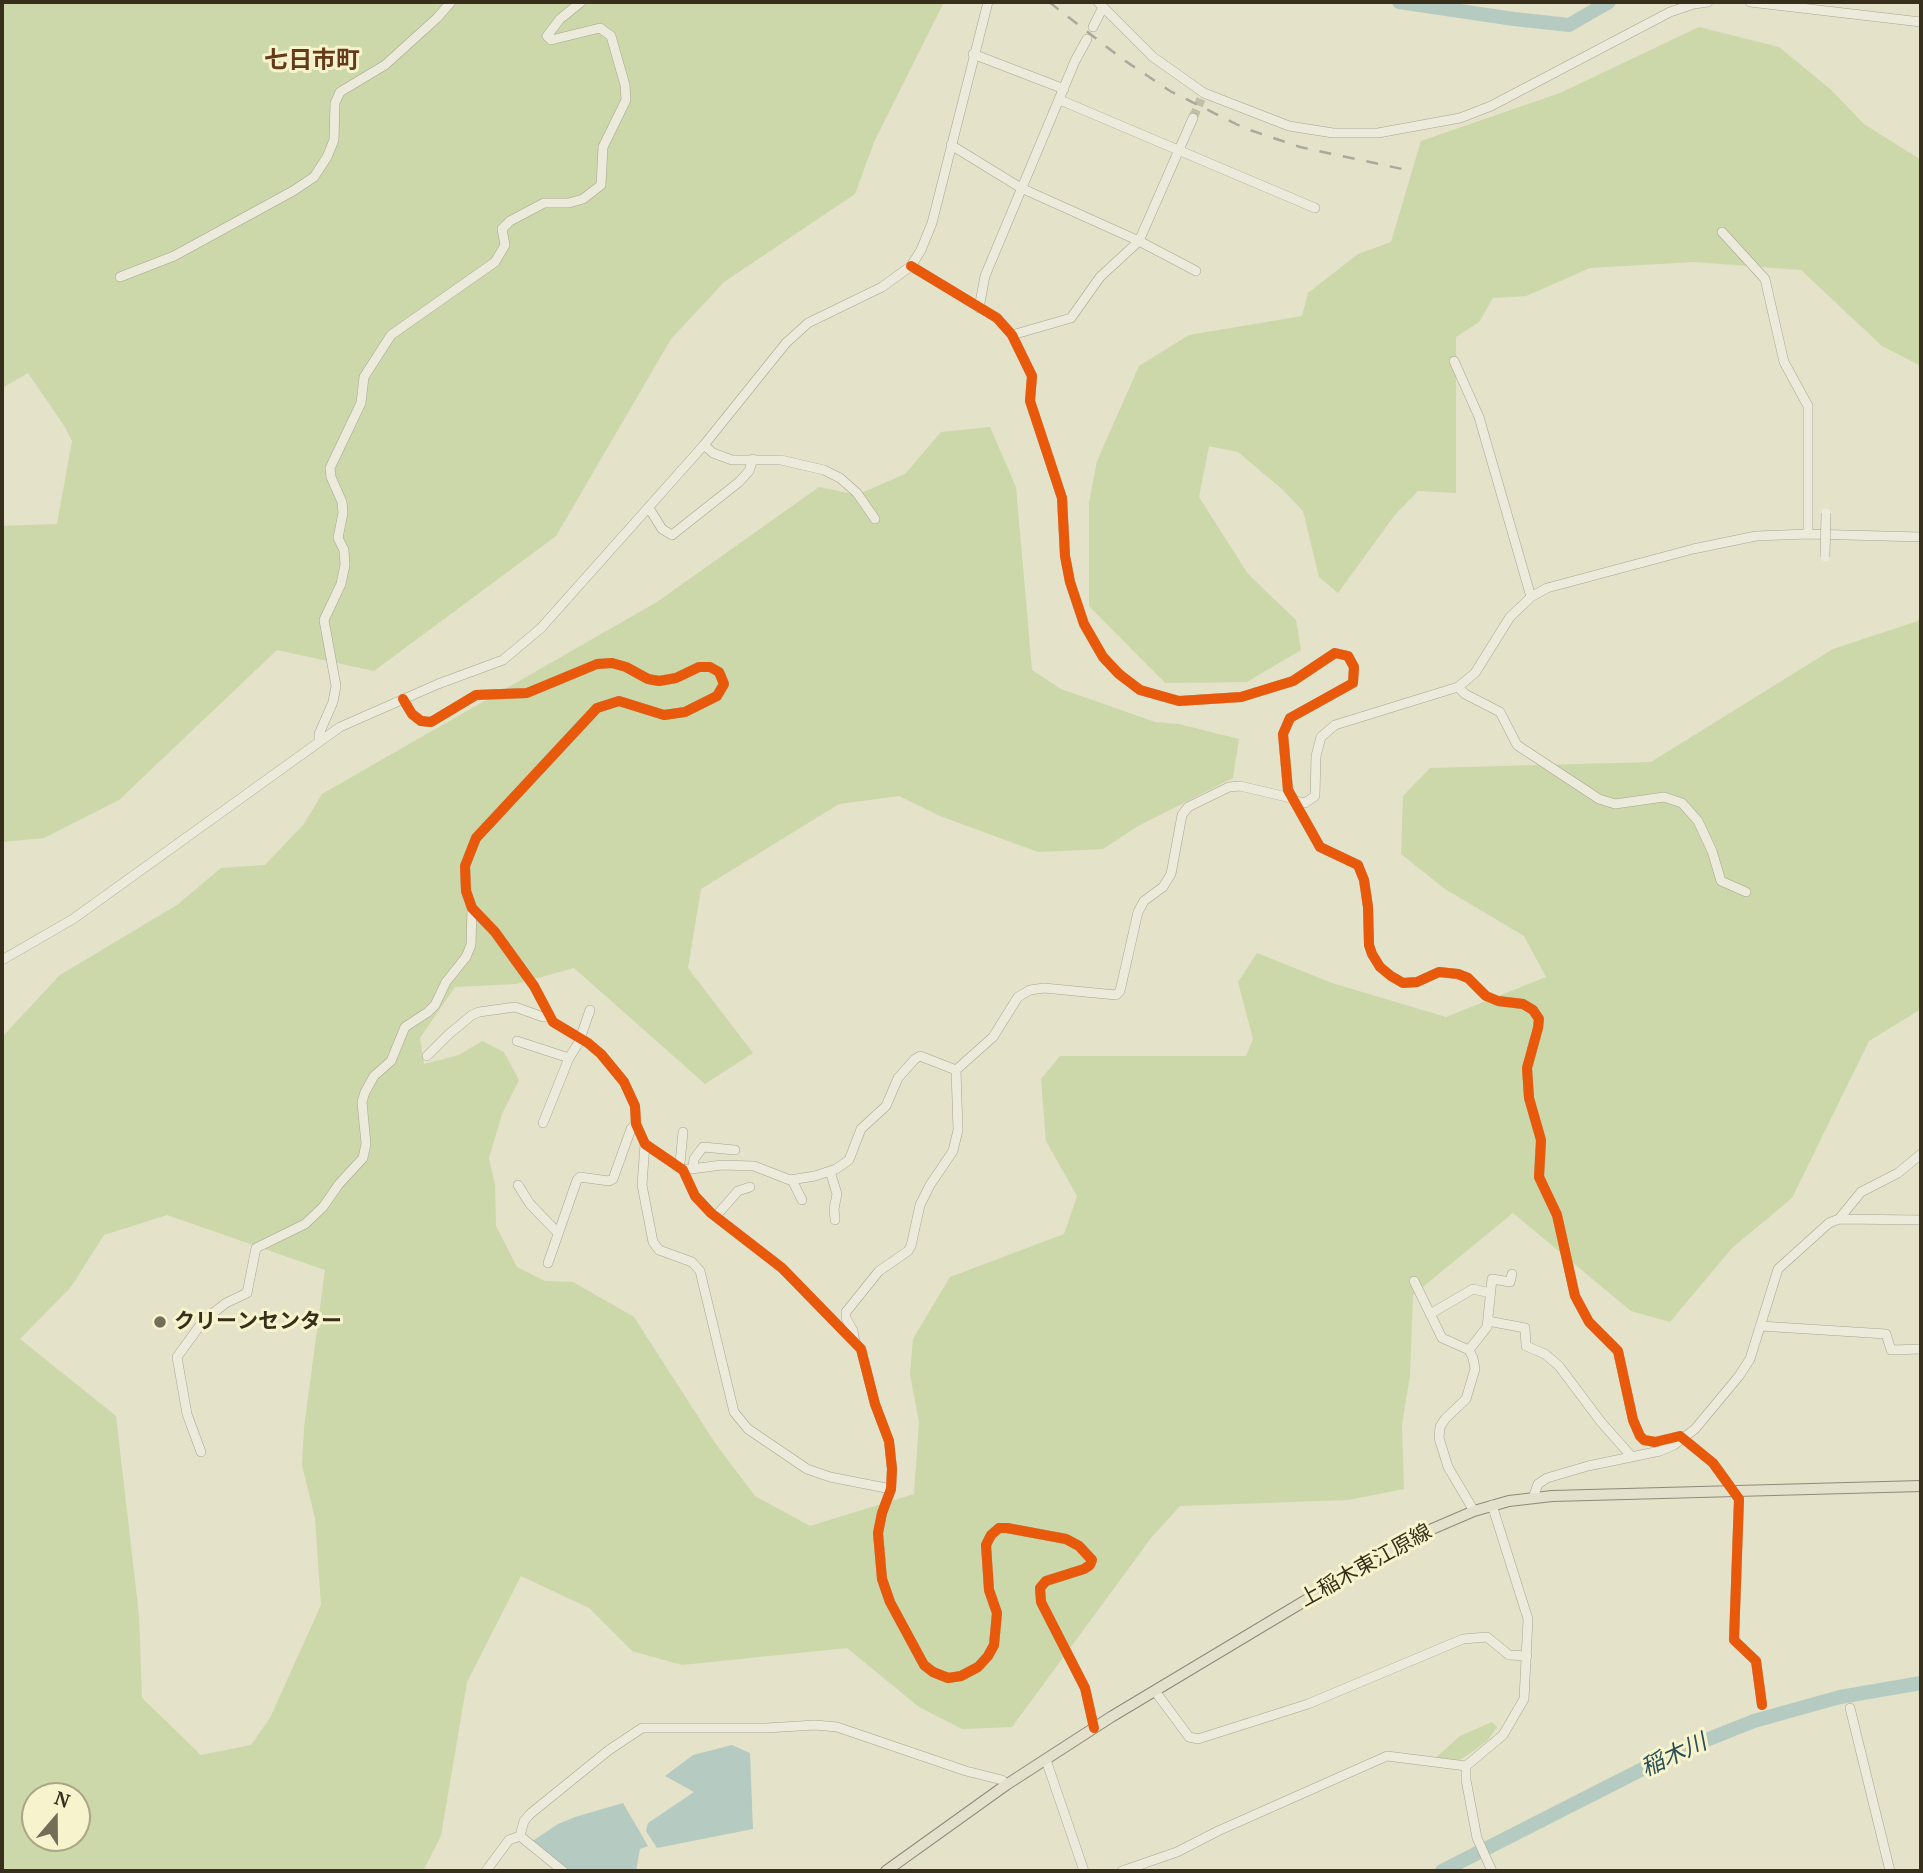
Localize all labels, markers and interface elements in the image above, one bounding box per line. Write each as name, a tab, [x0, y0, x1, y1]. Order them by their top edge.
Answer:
district label: 七日市町	[264, 47, 360, 75]
place label: クリーンセンター	[174, 1309, 342, 1335]
marker: クリーンセンター	[152, 1314, 168, 1330]
street label: 上稲木東江原線	[1296, 1519, 1436, 1613]
water label: 稲木川	[1637, 1729, 1711, 1783]
north arrow	[21, 1782, 91, 1852]
text: N	[52, 1784, 74, 1813]

